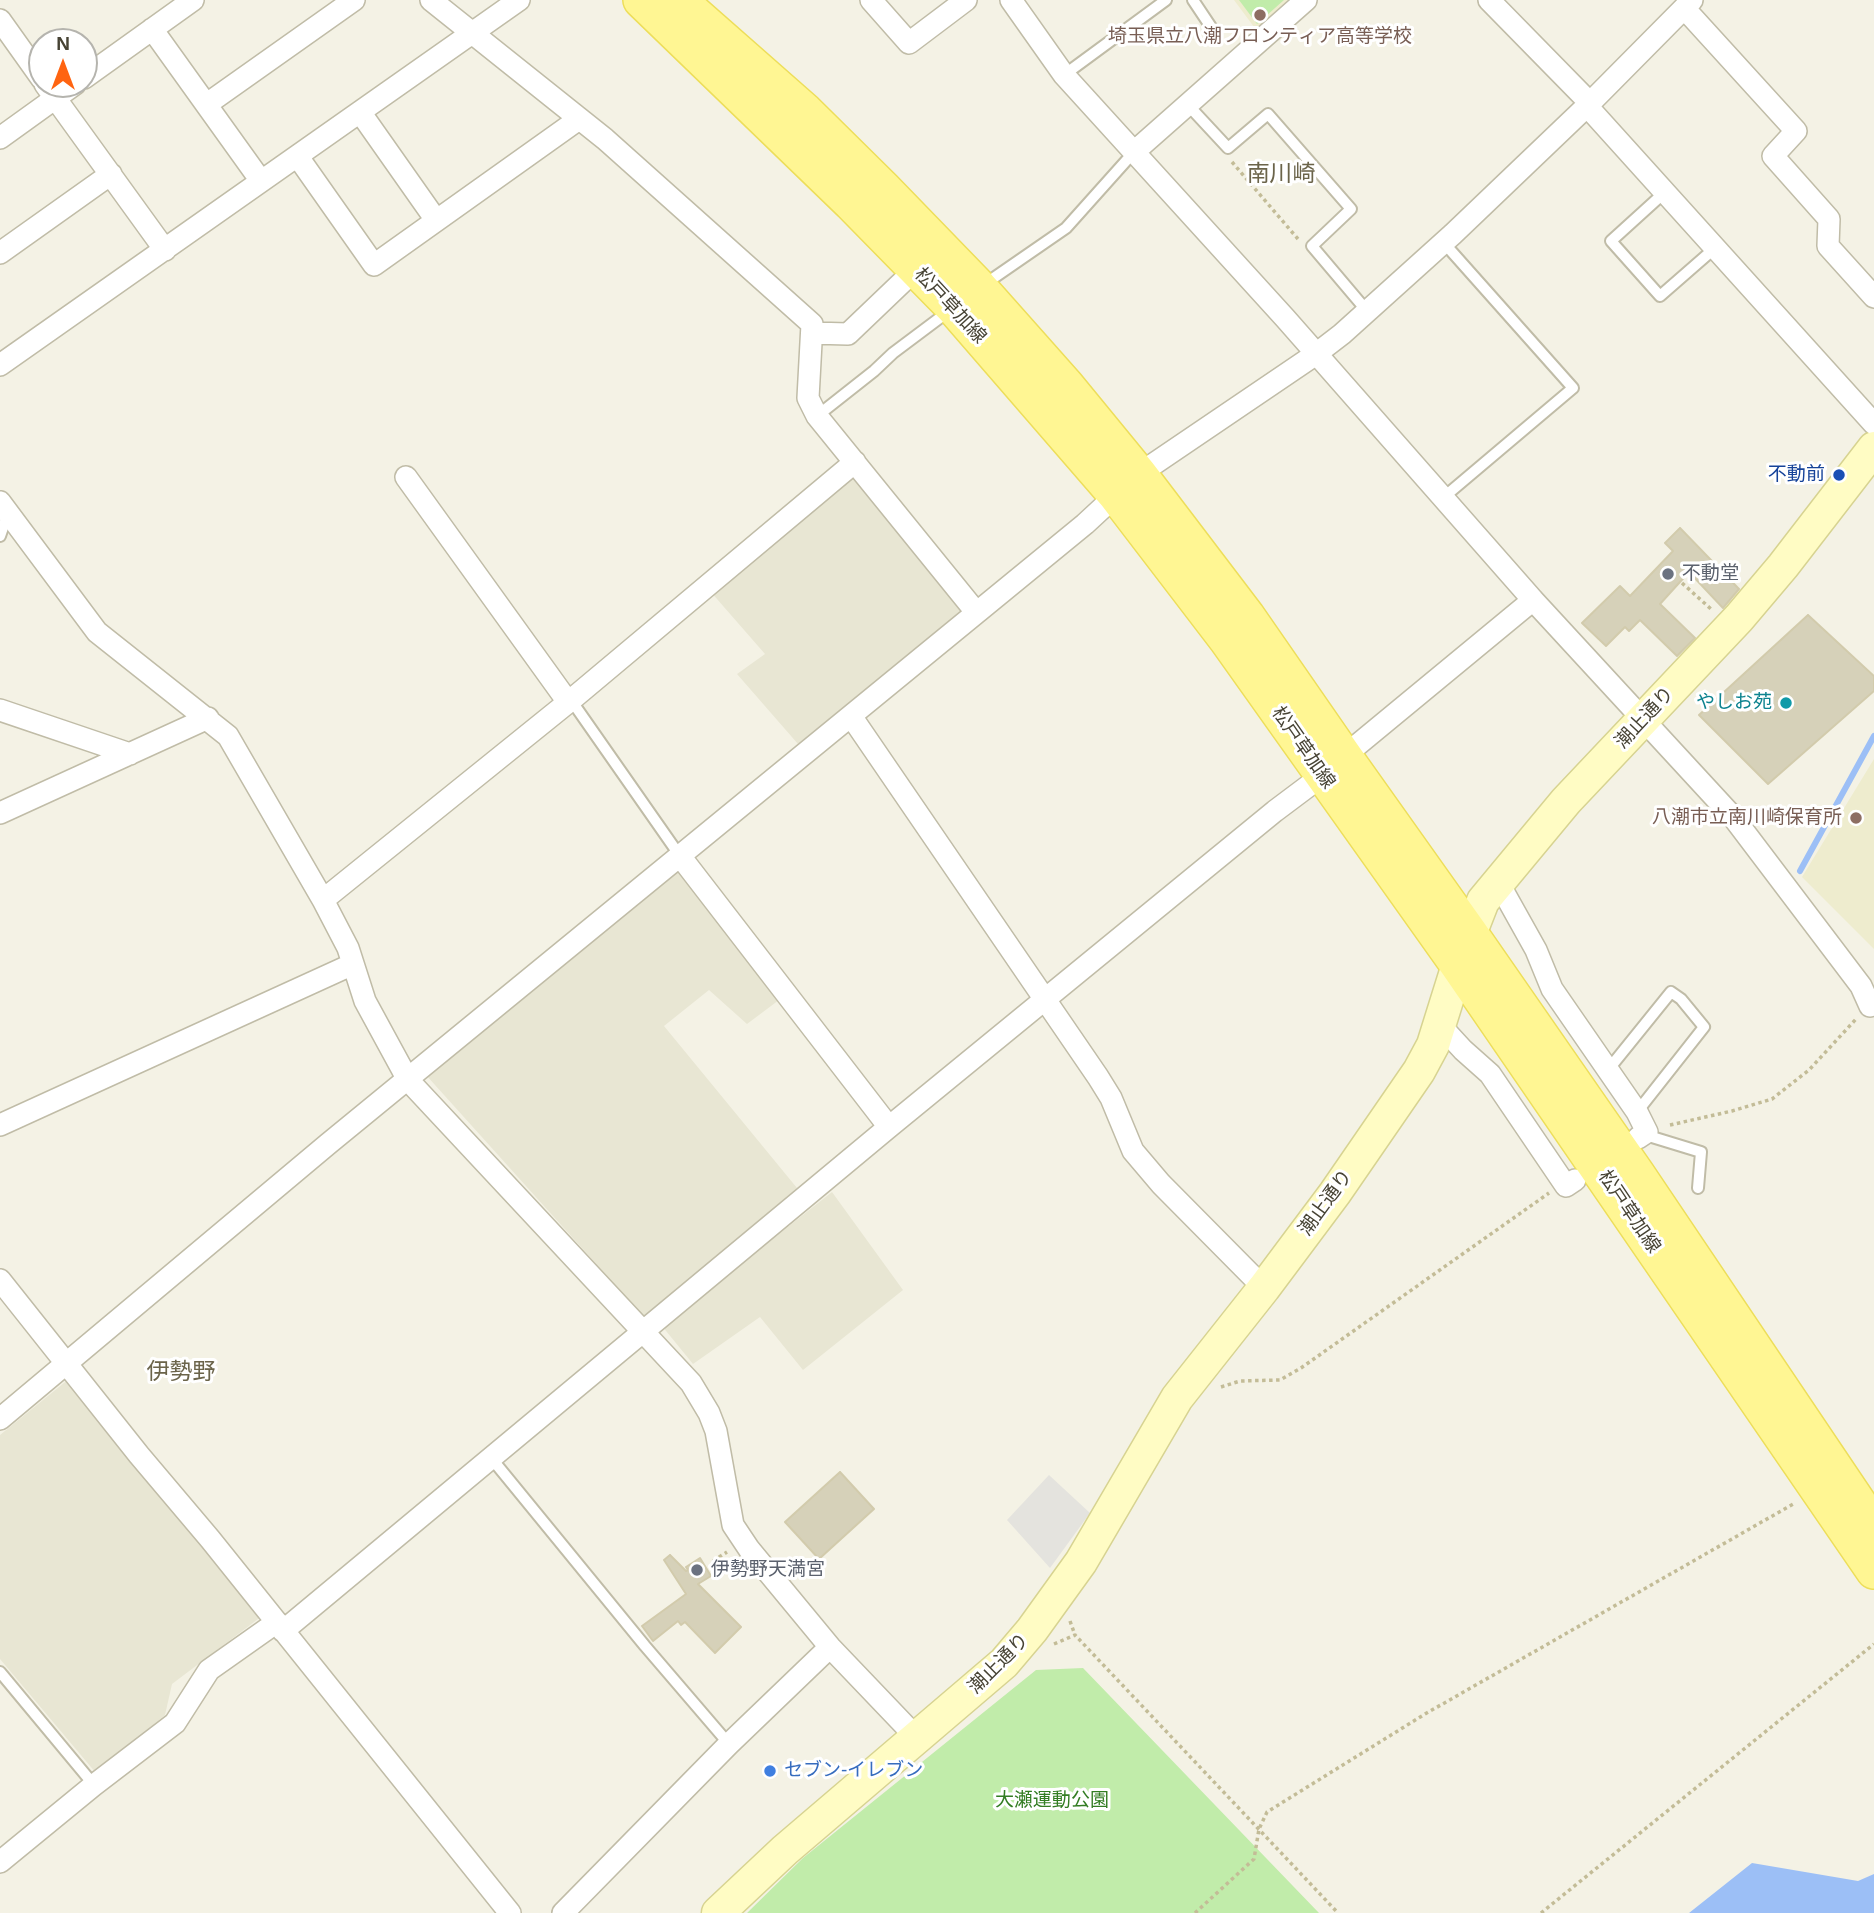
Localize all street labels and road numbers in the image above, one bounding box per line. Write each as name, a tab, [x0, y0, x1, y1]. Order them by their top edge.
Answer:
street label: 松戸草加線	[909, 263, 991, 349]
street label: 潮止通り	[1611, 682, 1679, 754]
street label: 松戸草加線	[1266, 703, 1340, 793]
street label: 潮止通り	[1294, 1166, 1358, 1240]
street label: 松戸草加線	[1593, 1166, 1665, 1258]
street label: 潮止通り	[964, 1629, 1034, 1699]

